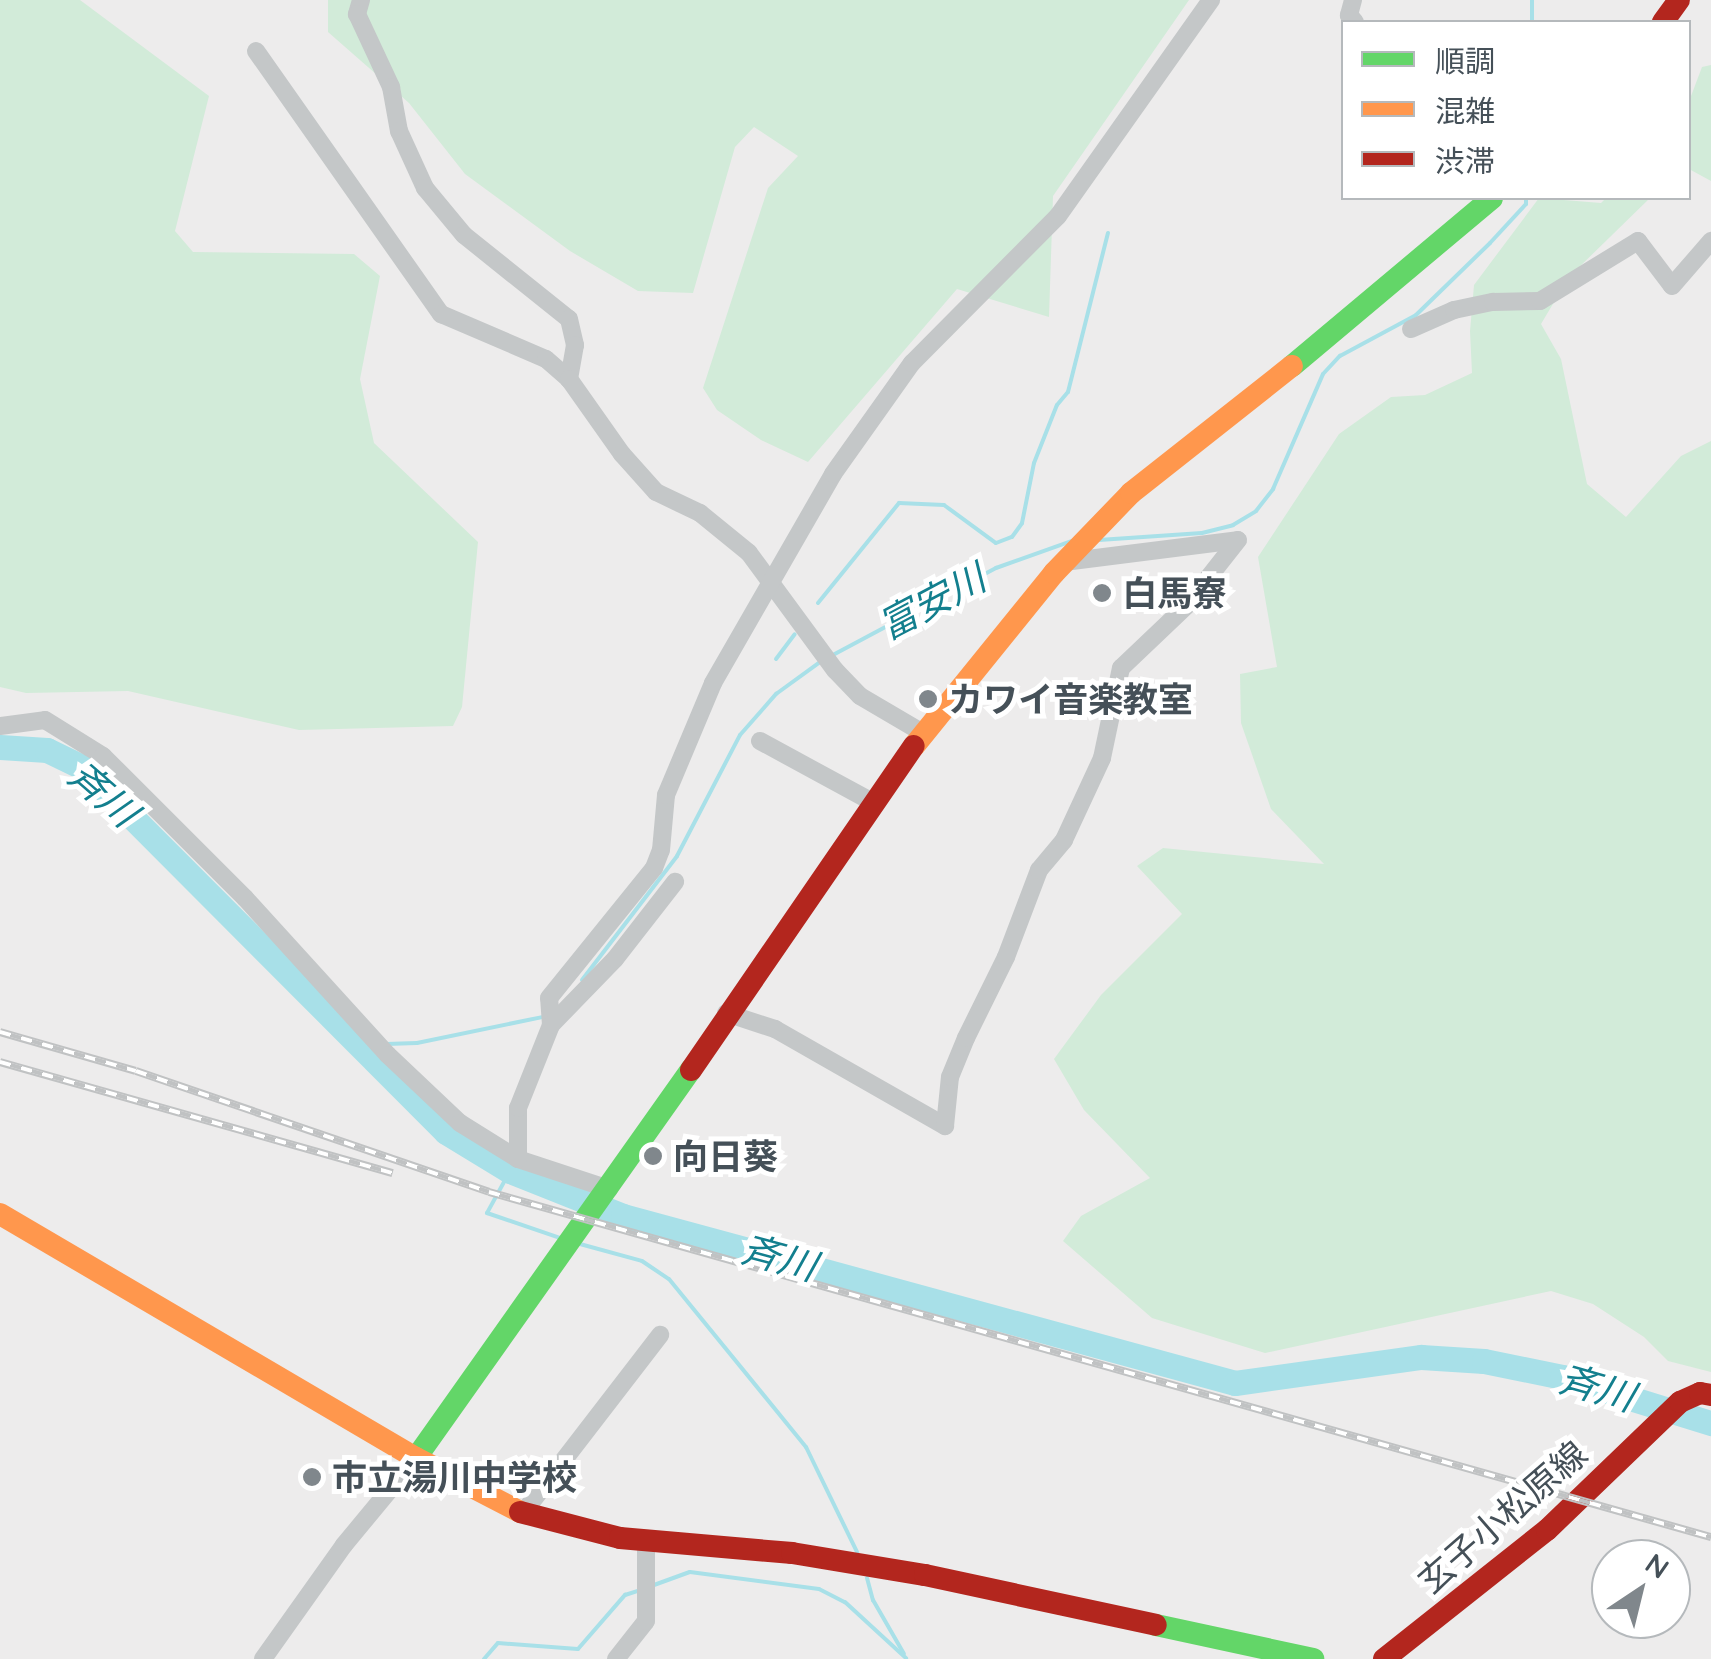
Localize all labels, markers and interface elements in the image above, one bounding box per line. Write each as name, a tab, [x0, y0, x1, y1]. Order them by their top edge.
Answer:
legend	[1341, 20, 1691, 200]
text: 順調	[1435, 42, 1495, 80]
text: 混雑	[1435, 92, 1495, 130]
text: 渋滞	[1435, 142, 1495, 180]
water label: 富安川	[871, 555, 993, 649]
place label: 白馬寮	[1122, 572, 1227, 614]
marker: 白馬寮	[1091, 582, 1113, 604]
place label: カワイ音楽教室	[948, 678, 1193, 720]
marker: カワイ音楽教室	[917, 688, 939, 710]
water label: 斉川	[59, 752, 147, 836]
place label: 向日葵	[673, 1135, 778, 1177]
marker: 向日葵	[642, 1145, 664, 1167]
water label: 斉川	[736, 1226, 822, 1290]
water label: 斉川	[1554, 1356, 1640, 1420]
street label: 玄子小松原線	[1409, 1432, 1595, 1602]
place label: 市立湯川中学校	[332, 1456, 577, 1498]
marker: 市立湯川中学校	[301, 1466, 323, 1488]
north arrow	[1591, 1539, 1691, 1639]
text: N	[1639, 1545, 1676, 1586]

